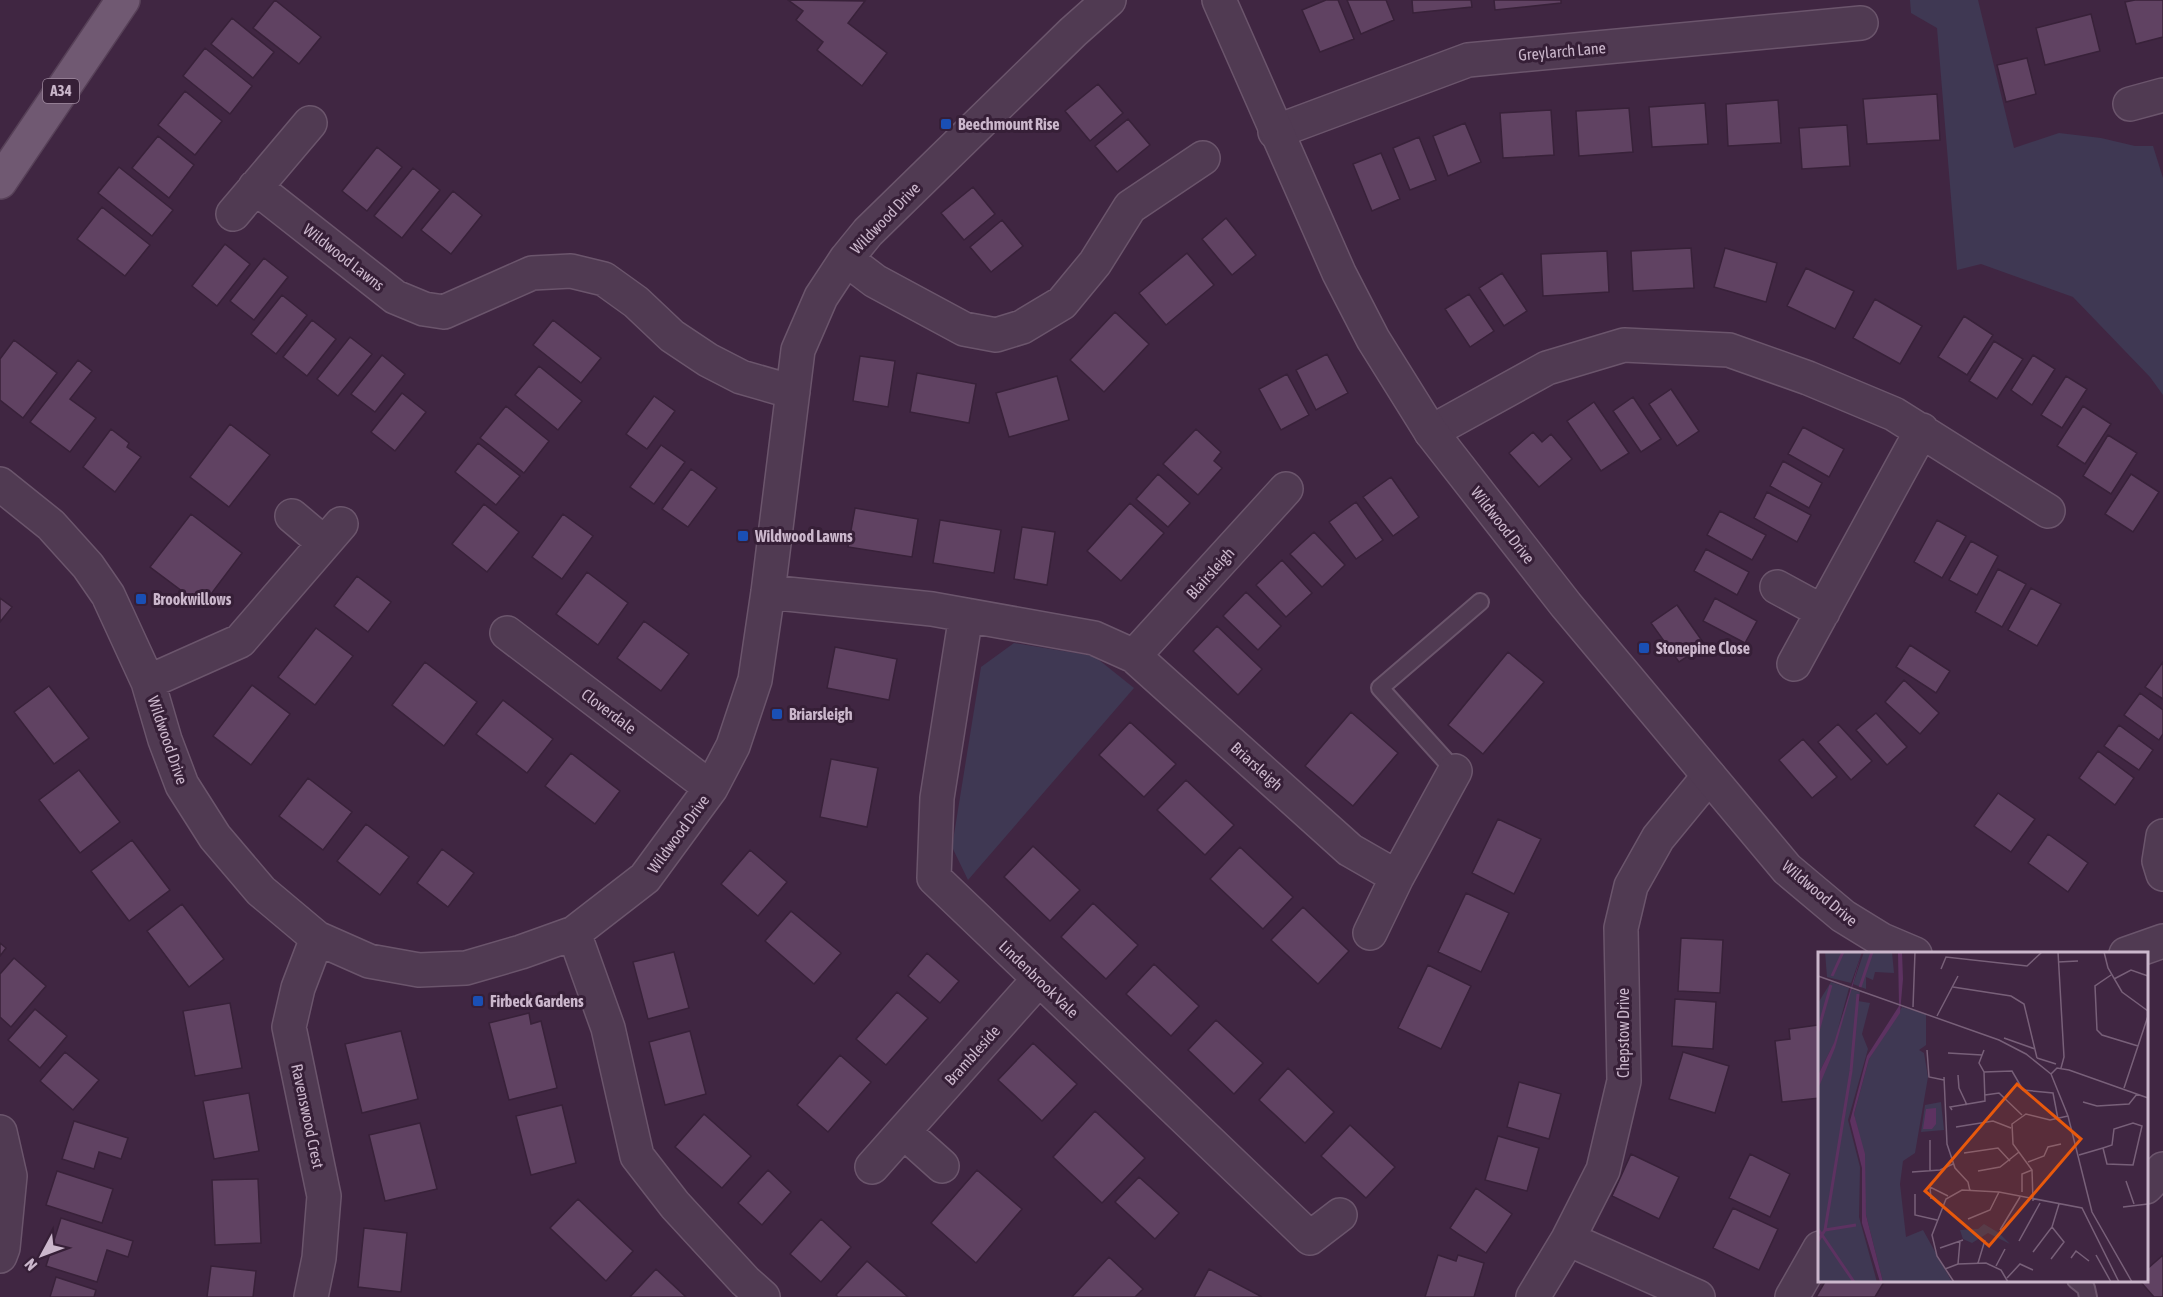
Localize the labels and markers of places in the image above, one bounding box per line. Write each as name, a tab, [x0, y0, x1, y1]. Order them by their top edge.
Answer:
place label: Beechmount Rise	[958, 115, 1060, 133]
marker: Beechmount Rise	[939, 117, 953, 131]
place label: Wildwood Lawns	[754, 527, 853, 545]
marker: Wildwood Lawns	[736, 529, 750, 543]
place label: Brookwillows	[153, 590, 232, 608]
marker: Brookwillows	[134, 592, 148, 606]
place label: Stonepine Close	[1656, 639, 1750, 657]
marker: Stonepine Close	[1637, 641, 1651, 655]
place label: Briarsleigh	[789, 705, 853, 723]
marker: Briarsleigh	[770, 707, 784, 721]
place label: Firbeck Gardens	[490, 992, 584, 1010]
marker: Firbeck Gardens	[471, 994, 485, 1008]

